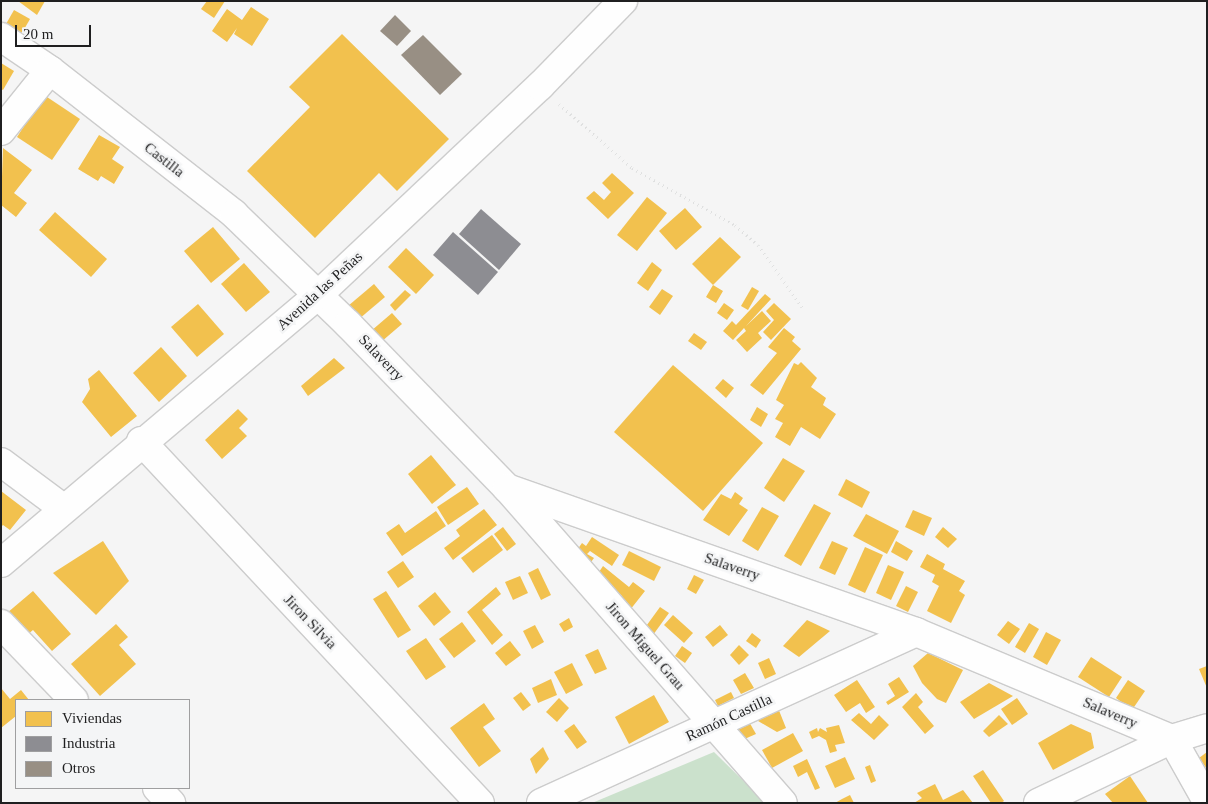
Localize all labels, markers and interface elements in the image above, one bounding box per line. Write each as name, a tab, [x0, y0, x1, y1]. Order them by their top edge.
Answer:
scale bar	[18, 15, 94, 47]
text: 20 m	[23, 26, 53, 42]
street label: Castilla	[140, 139, 188, 181]
street label: Avenida las Peñas	[274, 248, 366, 334]
street label: Salaverry	[355, 331, 407, 385]
street label: Salaverry	[702, 549, 762, 585]
street label: Jiron Silvia	[280, 591, 340, 653]
street label: Jiron Miguel Grau	[602, 598, 688, 694]
street label: Ramón Castilla	[683, 690, 775, 746]
street label: Salaverry	[1080, 693, 1140, 733]
legend	[15, 699, 190, 789]
text: Viviendas	[62, 710, 122, 726]
text: Industria	[62, 735, 115, 751]
text: Otros	[62, 760, 95, 776]

